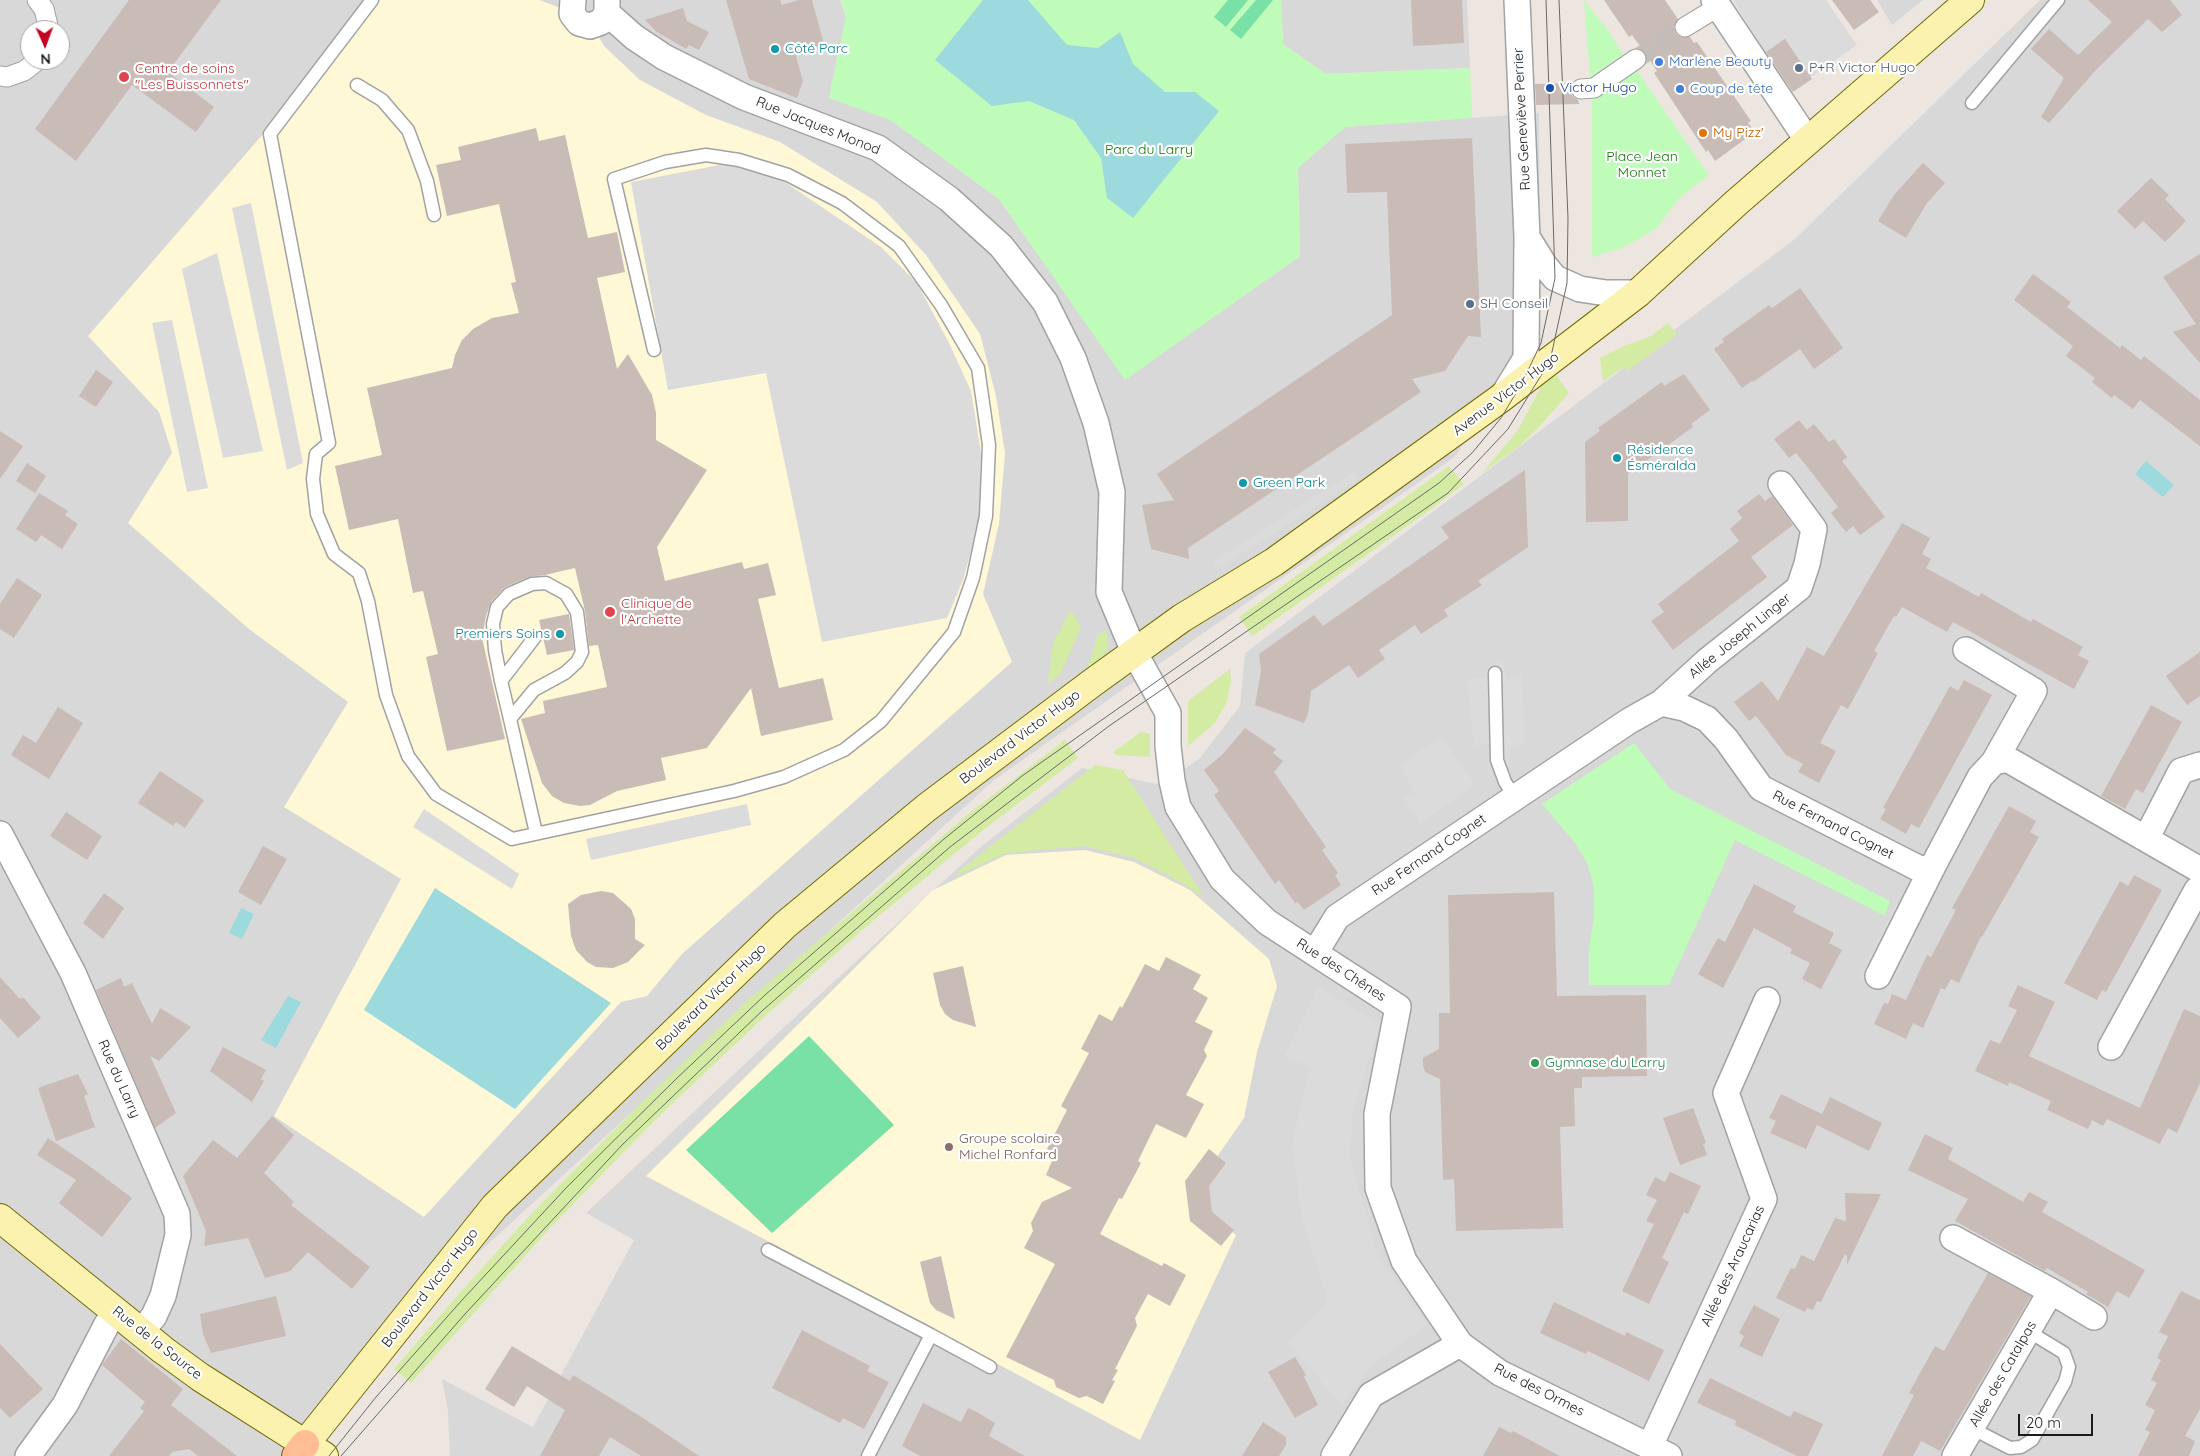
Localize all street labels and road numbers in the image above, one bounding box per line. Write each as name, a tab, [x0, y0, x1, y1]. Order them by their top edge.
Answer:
street label: Rue Geneviève Perrier	[1510, 47, 1534, 191]
street label: Rue Jacques Monod	[753, 93, 883, 159]
street label: Avenue Victor Hugo	[1450, 349, 1562, 439]
street label: Allée Joseph Linger	[1686, 590, 1794, 682]
street label: Boulevard Victor Hugo	[956, 686, 1084, 788]
street label: Rue Fernand Cognet	[1769, 787, 1897, 863]
street label: Rue Fernand Cognet	[1369, 811, 1489, 899]
street label: Rue des Chênes	[1293, 935, 1389, 1005]
street label: Boulevard Victor Hugo	[653, 940, 769, 1054]
street label: Rue du Larry	[94, 1037, 144, 1121]
street label: Allée des Araucarias	[1698, 1203, 1768, 1329]
street label: Boulevard Victor Hugo	[378, 1225, 482, 1351]
street label: Rue de la Source	[109, 1303, 205, 1383]
street label: Allée des Catalpas	[1966, 1318, 2040, 1430]
street label: Rue des Ormes	[1491, 1360, 1587, 1420]

